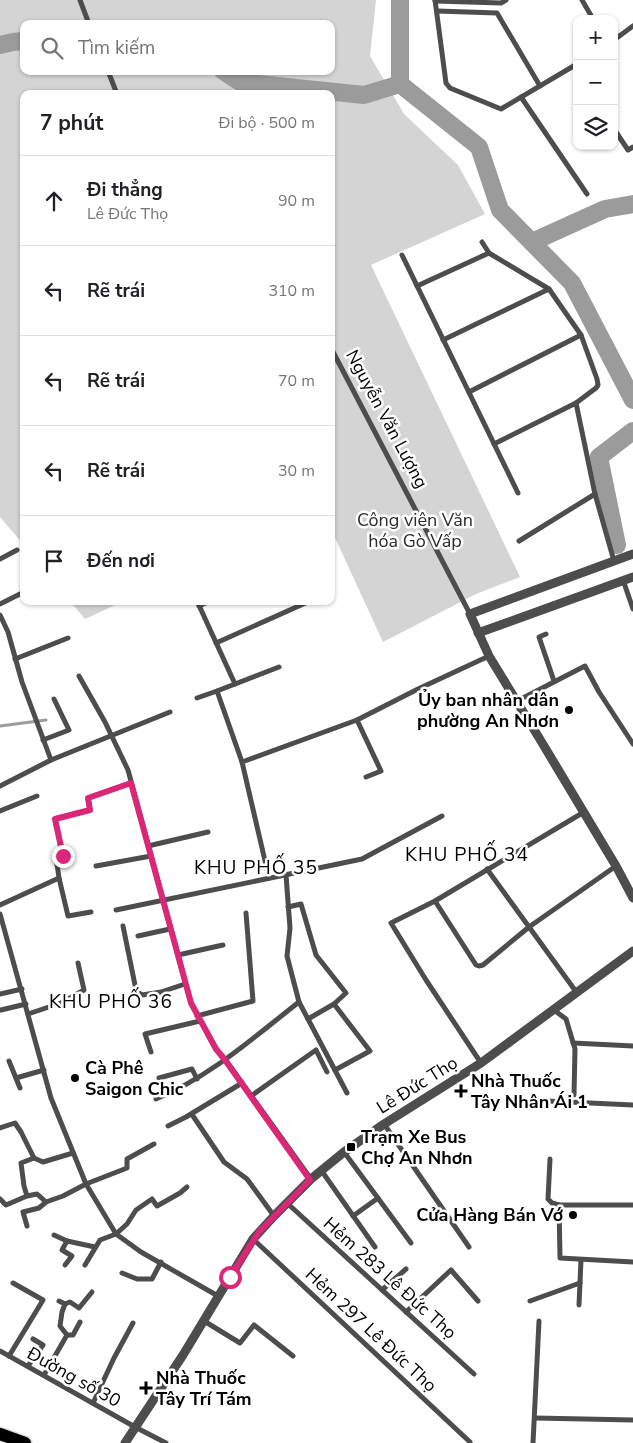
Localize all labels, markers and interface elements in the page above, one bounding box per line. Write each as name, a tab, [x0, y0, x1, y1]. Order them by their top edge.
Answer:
map controls	[573, 15, 618, 150]
button: +	[573, 15, 618, 60]
search box	[20, 20, 335, 75]
icon: search	[38, 34, 66, 62]
text: Tìm kiếm	[78, 35, 155, 61]
button: −	[573, 60, 618, 105]
button: layers	[573, 105, 618, 150]
text: 7 phút	[40, 109, 103, 137]
text: Đi bộ · 500 m	[219, 112, 315, 134]
text: Đi thẳng	[87, 177, 163, 203]
icon: ahead	[40, 187, 68, 215]
text: 90 m	[278, 190, 315, 212]
text: Lê Đức Thọ	[87, 203, 168, 225]
icon: left	[40, 277, 68, 305]
text: Rẽ trái	[87, 278, 145, 304]
text: 310 m	[268, 280, 315, 302]
street label: Nguyễn Văn Lượng	[340, 345, 434, 493]
icon: left	[40, 367, 68, 395]
text: Rẽ trái	[87, 368, 145, 394]
text: 70 m	[278, 370, 315, 392]
icon: left	[40, 457, 68, 485]
text: Rẽ trái	[87, 458, 145, 484]
text: 30 m	[278, 460, 315, 482]
park label: Công viên Văn hóa Gò Vấp	[357, 508, 473, 553]
icon: arrive	[40, 547, 68, 575]
text: Đến nơi	[87, 548, 155, 574]
place label: Ủy ban nhân dân phường An Nhơn	[417, 688, 559, 733]
marker: Ủy ban nhân dân phường An Nhơn	[563, 704, 575, 716]
district label: KHU PHỐ 34	[405, 840, 529, 868]
route end	[52, 845, 75, 868]
district label: KHU PHỐ 35	[194, 853, 318, 881]
district label: KHU PHỐ 36	[49, 987, 173, 1015]
street label: Lê Đức Thọ	[372, 1051, 462, 1119]
place label: Cà Phê Saigon Chic	[85, 1056, 184, 1101]
place label: Nhà Thuốc Tây Nhân Ái 1	[471, 1069, 588, 1114]
marker: Cà Phê Saigon Chic	[69, 1072, 81, 1084]
marker: Nhà Thuốc Tây Nhân Ái 1	[455, 1085, 467, 1097]
place label: Trạm Xe Bus Chợ An Nhơn	[361, 1125, 473, 1170]
marker: Trạm Xe Bus Chợ An Nhơn	[345, 1141, 357, 1153]
place label: Cửa Hàng Bán Vớ	[416, 1203, 563, 1227]
marker: Cửa Hàng Bán Vớ	[567, 1209, 579, 1221]
street label: Hẻm 283 Lê Đức Thọ	[318, 1212, 462, 1344]
street label: Hẻm 297 Lê Đức Thọ	[300, 1263, 442, 1397]
route start	[219, 1266, 242, 1289]
street label: Đường số 30	[22, 1341, 125, 1413]
place label: Nhà Thuốc Tây Trí Tám	[156, 1366, 252, 1411]
marker: Nhà Thuốc Tây Trí Tám	[140, 1382, 152, 1394]

